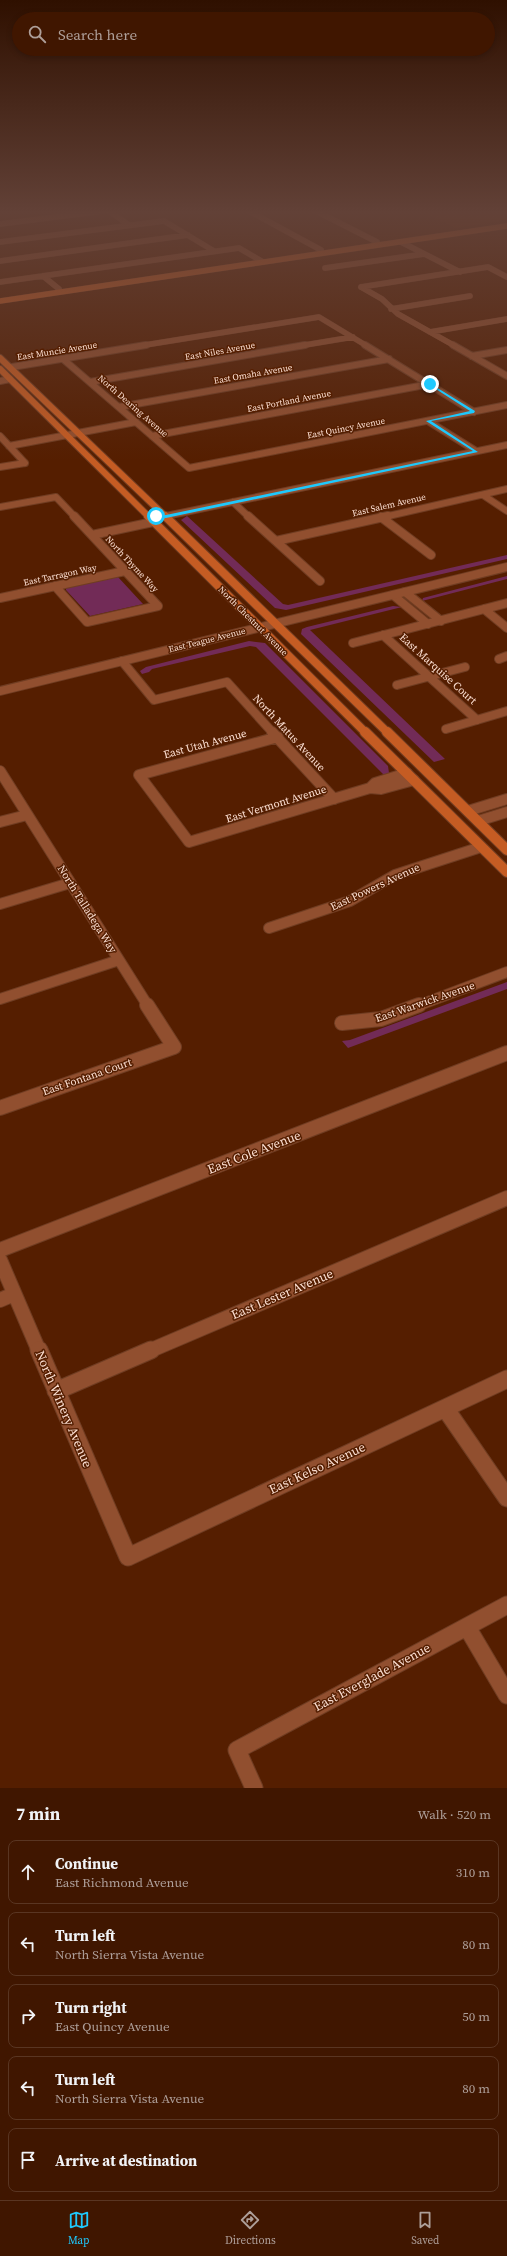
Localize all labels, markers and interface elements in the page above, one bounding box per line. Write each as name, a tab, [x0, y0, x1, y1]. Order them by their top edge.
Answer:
search box	[12, 12, 495, 56]
icon: search	[26, 23, 48, 45]
text: Search here	[58, 24, 137, 45]
street label: East Muncie Avenue	[16, 339, 98, 363]
street label: East Niles Avenue	[184, 339, 256, 363]
street label: East Omaha Avenue	[213, 361, 294, 387]
street label: North Dearing Avenue	[95, 372, 171, 440]
route end	[421, 375, 439, 393]
street label: East Portland Avenue	[246, 387, 332, 415]
street label: East Quincy Avenue	[306, 414, 386, 441]
street label: East Salem Avenue	[351, 491, 427, 519]
route start	[147, 507, 165, 525]
street label: North Thyme Way	[103, 533, 161, 595]
street label: East Tarragon Way	[22, 561, 98, 589]
street label: North Chestnut Avenue	[216, 584, 291, 659]
street label: East Teague Avenue	[167, 625, 247, 655]
street label: East Marquise Court	[396, 630, 480, 708]
street label: North Matus Avenue	[249, 691, 329, 775]
street label: East Utah Avenue	[162, 726, 249, 762]
street label: East Vermont Avenue	[224, 781, 329, 826]
street label: East Powers Avenue	[328, 859, 423, 914]
street label: North Talladega Way	[54, 862, 120, 956]
street label: East Warwick Avenue	[373, 978, 477, 1026]
street label: East Fontana Court	[40, 1055, 134, 1099]
street label: East Cole Avenue	[205, 1126, 303, 1178]
street label: East Lester Avenue	[228, 1265, 336, 1323]
street label: North Winery Avenue	[32, 1348, 96, 1470]
street label: East Kelso Avenue	[266, 1438, 368, 1498]
street label: East Everglade Avenue	[311, 1639, 434, 1715]
text: 7 min	[16, 1802, 60, 1826]
text: Walk · 520 m	[418, 1806, 491, 1823]
text: Continue	[55, 1853, 118, 1874]
icon: ahead	[17, 1861, 39, 1883]
text: 310 m	[456, 1864, 490, 1881]
text: East Richmond Avenue	[55, 1874, 189, 1891]
text: Turn left	[55, 1925, 115, 1946]
icon: left	[17, 1933, 39, 1955]
text: 80 m	[462, 1936, 490, 1953]
text: North Sierra Vista Avenue	[55, 1946, 204, 1963]
text: Turn right	[55, 1997, 127, 2018]
icon: right	[17, 2005, 39, 2027]
text: 50 m	[462, 2008, 490, 2025]
text: East Quincy Avenue	[55, 2018, 170, 2035]
text: Turn left	[55, 2069, 115, 2090]
icon: left	[17, 2077, 39, 2099]
text: 80 m	[462, 2080, 490, 2097]
text: North Sierra Vista Avenue	[55, 2090, 204, 2107]
icon: arrive	[17, 2149, 39, 2171]
text: Arrive at destination	[55, 2150, 197, 2171]
tab: Map	[68, 2209, 90, 2248]
tab: Directions	[225, 2209, 276, 2248]
tab: Saved	[411, 2209, 439, 2248]

